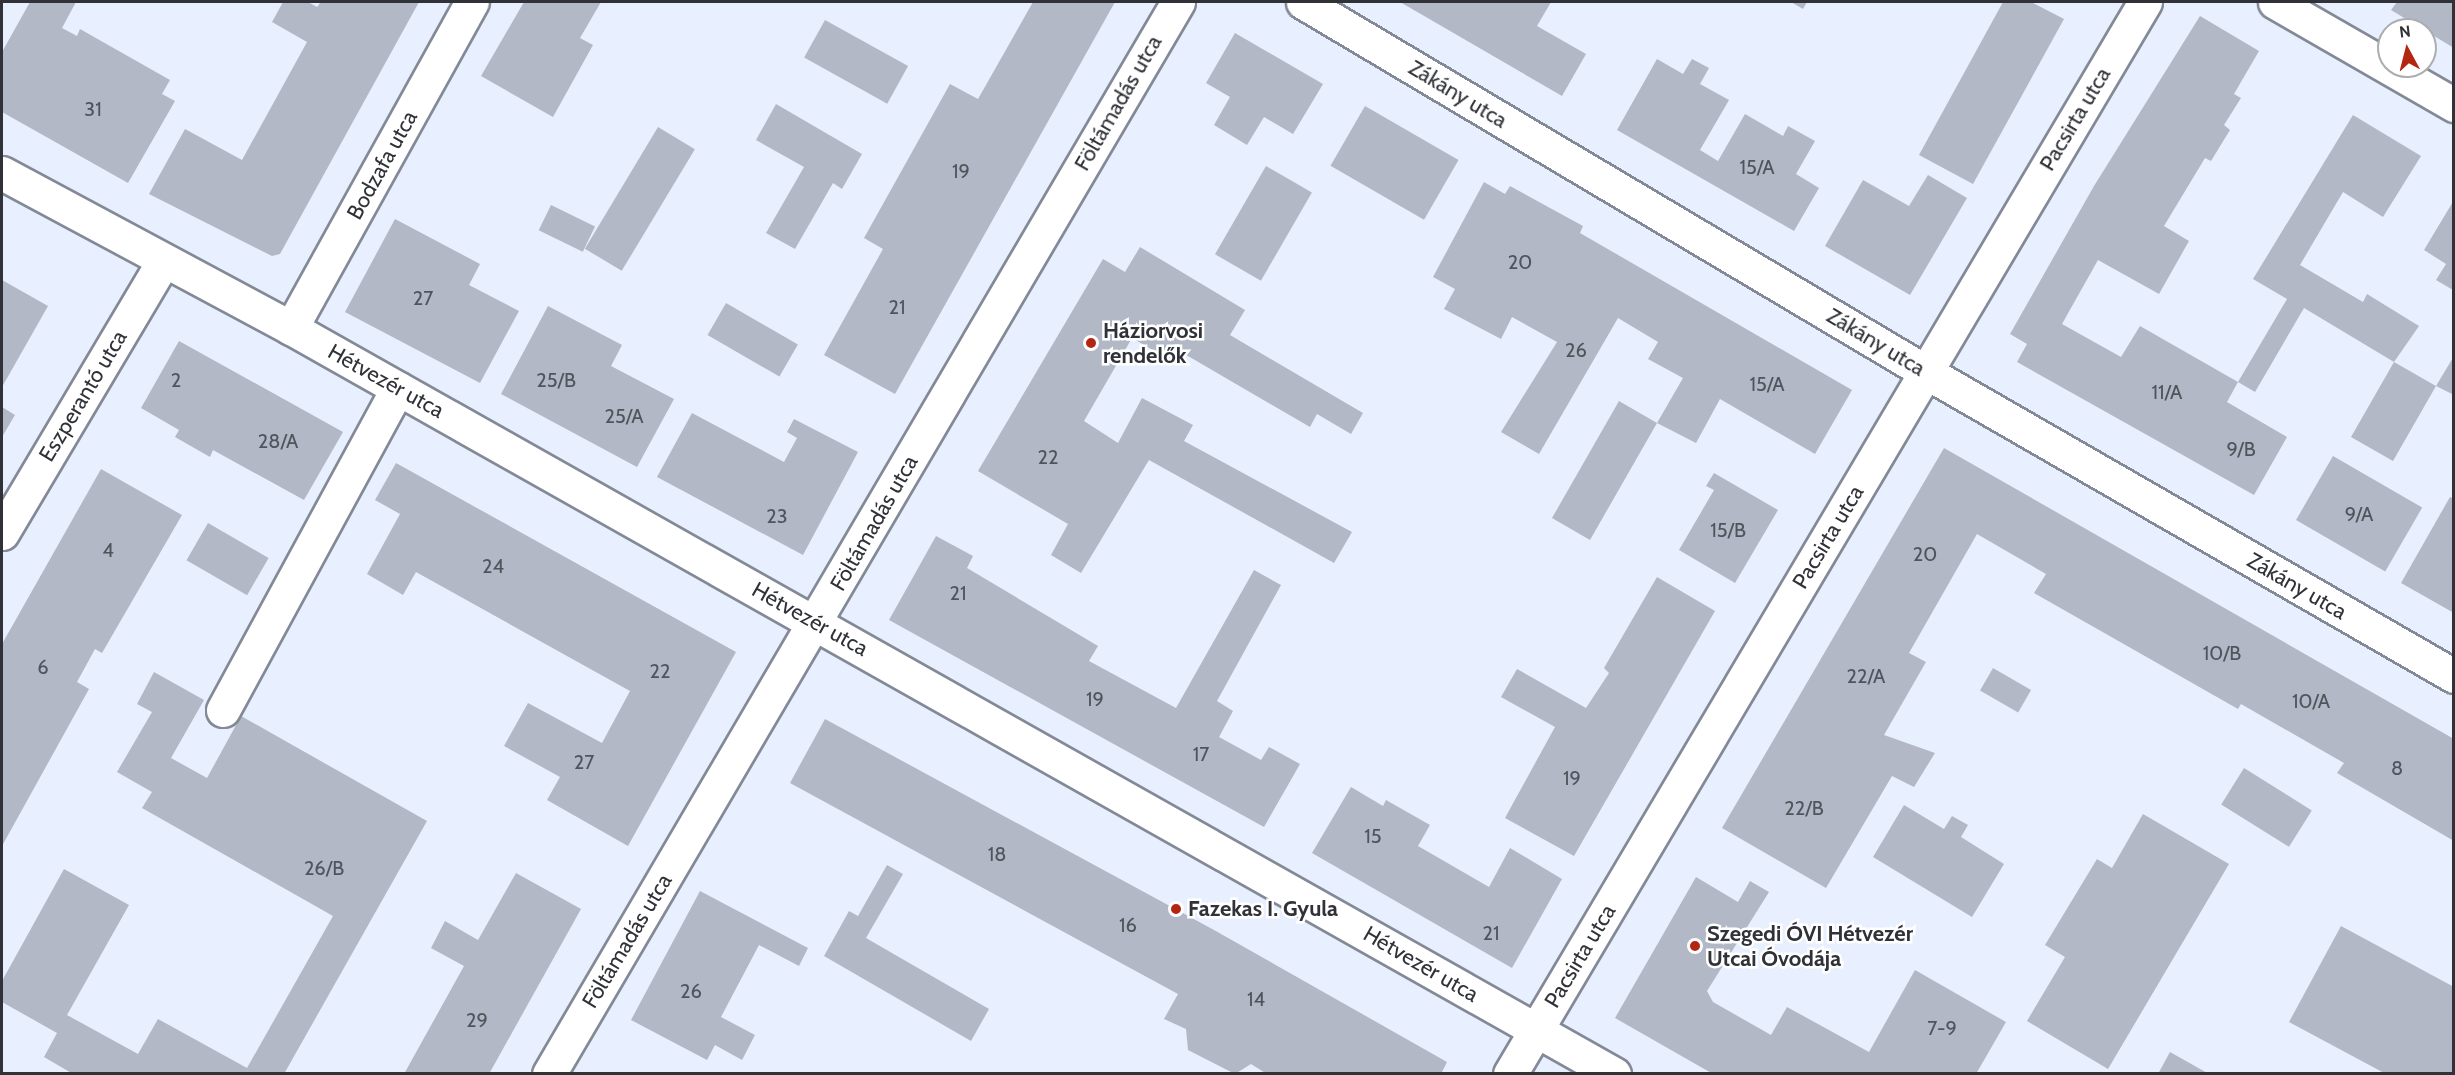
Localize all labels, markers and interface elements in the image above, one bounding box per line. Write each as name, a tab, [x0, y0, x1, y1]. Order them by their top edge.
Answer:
north arrow	[2377, 18, 2437, 78]
text: N	[2398, 22, 2412, 42]
street label: Föltámadás utca	[1069, 31, 1167, 175]
street label: Zákány utca	[1404, 54, 1512, 134]
street label: Pacsirta utca	[2034, 63, 2116, 175]
house number: 31	[84, 97, 102, 121]
street label: Bodzafa utca	[341, 106, 423, 224]
house number: 15/A	[1739, 155, 1775, 179]
house number: 19	[952, 159, 970, 183]
house number: 20	[1508, 250, 1532, 274]
house number: 27	[413, 286, 433, 310]
house number: 21	[889, 295, 905, 319]
street label: Zákány utca	[1822, 302, 1930, 382]
place label: Háziorvosi rendelők	[1103, 317, 1203, 368]
street label: Eszperantó utca	[33, 326, 133, 466]
marker: Háziorvosi rendelők	[1084, 336, 1098, 350]
street label: Hétvezér utca	[323, 338, 449, 424]
house number: 26	[1565, 338, 1587, 362]
house number: 2	[171, 368, 181, 392]
house number: 25/B	[536, 368, 576, 392]
house number: 15/A	[1749, 372, 1785, 396]
house number: 11/A	[2152, 380, 2182, 404]
house number: 25/A	[604, 404, 644, 428]
house number: 28/A	[258, 429, 298, 453]
house number: 9/B	[2226, 437, 2256, 461]
house number: 22	[1038, 445, 1058, 469]
street label: Föltámadás utca	[825, 451, 923, 595]
street label: Pacsirta utca	[1787, 481, 1869, 593]
house number: 9/A	[2345, 502, 2373, 526]
house number: 23	[766, 504, 788, 528]
house number: 15/B	[1710, 518, 1746, 542]
house number: 4	[102, 538, 114, 562]
house number: 20	[1913, 542, 1937, 566]
street label: Zákány utca	[2243, 547, 2351, 625]
house number: 24	[482, 554, 504, 578]
street label: Hétvezér utca	[747, 576, 873, 662]
house number: 21	[950, 581, 966, 605]
house number: 10/B	[2203, 641, 2241, 665]
house number: 6	[37, 655, 49, 679]
house number: 22	[650, 659, 670, 683]
house number: 22/A	[1847, 664, 1885, 688]
house number: 19	[1086, 687, 1104, 711]
house number: 10/A	[2292, 689, 2330, 713]
house number: 17	[1193, 742, 1209, 766]
house number: 27	[574, 750, 594, 774]
house number: 8	[2391, 756, 2403, 780]
house number: 19	[1563, 766, 1581, 790]
house number: 22/B	[1784, 796, 1824, 820]
house number: 15	[1364, 824, 1382, 848]
house number: 18	[988, 842, 1006, 866]
house number: 26/B	[304, 856, 344, 880]
street label: Föltámadás utca	[577, 869, 677, 1013]
place label: Fazekas I. Gyula	[1188, 896, 1338, 922]
street label: Pacsirta utca	[1539, 900, 1621, 1012]
marker: Fazekas I. Gyula	[1169, 902, 1183, 916]
house number: 16	[1119, 913, 1137, 937]
street label: Hétvezér utca	[1359, 920, 1483, 1008]
place label: Szegedi ÓVI Hétvezér Utcai Óvodája	[1707, 920, 1913, 972]
house number: 21	[1483, 921, 1499, 945]
marker: Szegedi ÓVI Hétvezér Utcai Óvodája	[1688, 939, 1702, 953]
house number: 26	[680, 979, 702, 1003]
house number: 14	[1247, 987, 1265, 1011]
house number: 29	[466, 1008, 488, 1032]
house number: 7-9	[1927, 1016, 1957, 1040]

